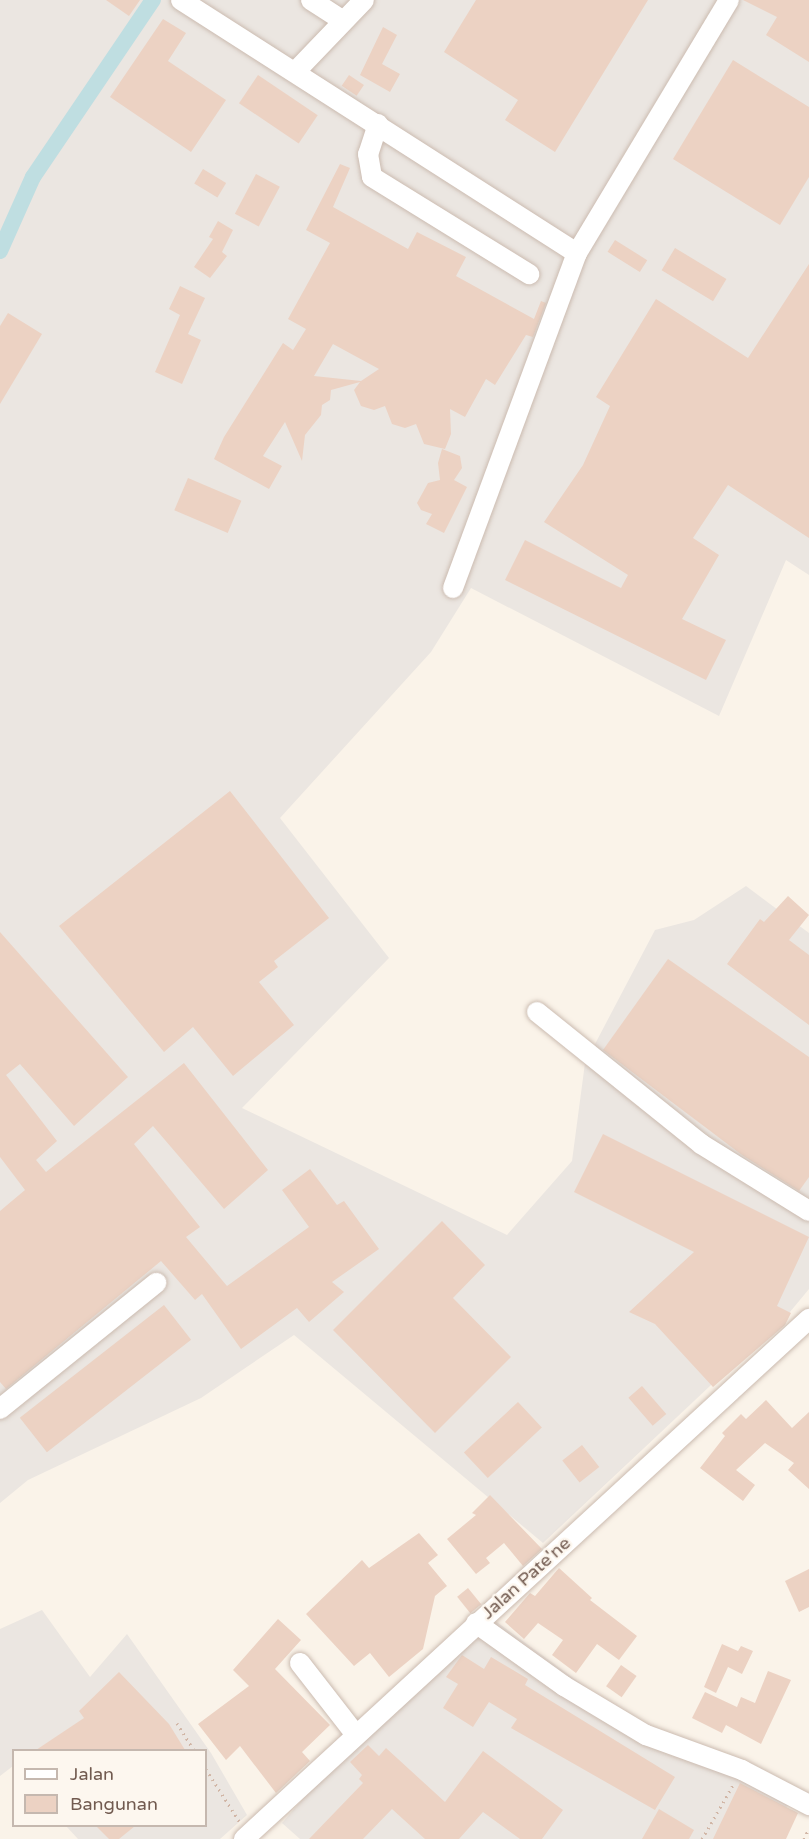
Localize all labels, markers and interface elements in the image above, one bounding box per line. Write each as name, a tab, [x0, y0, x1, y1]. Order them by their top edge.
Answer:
street label: Jalan Pate'ne	[477, 1532, 575, 1624]
legend	[12, 1749, 207, 1827]
text: Jalan	[70, 1763, 114, 1785]
text: Bangunan	[70, 1793, 158, 1815]

